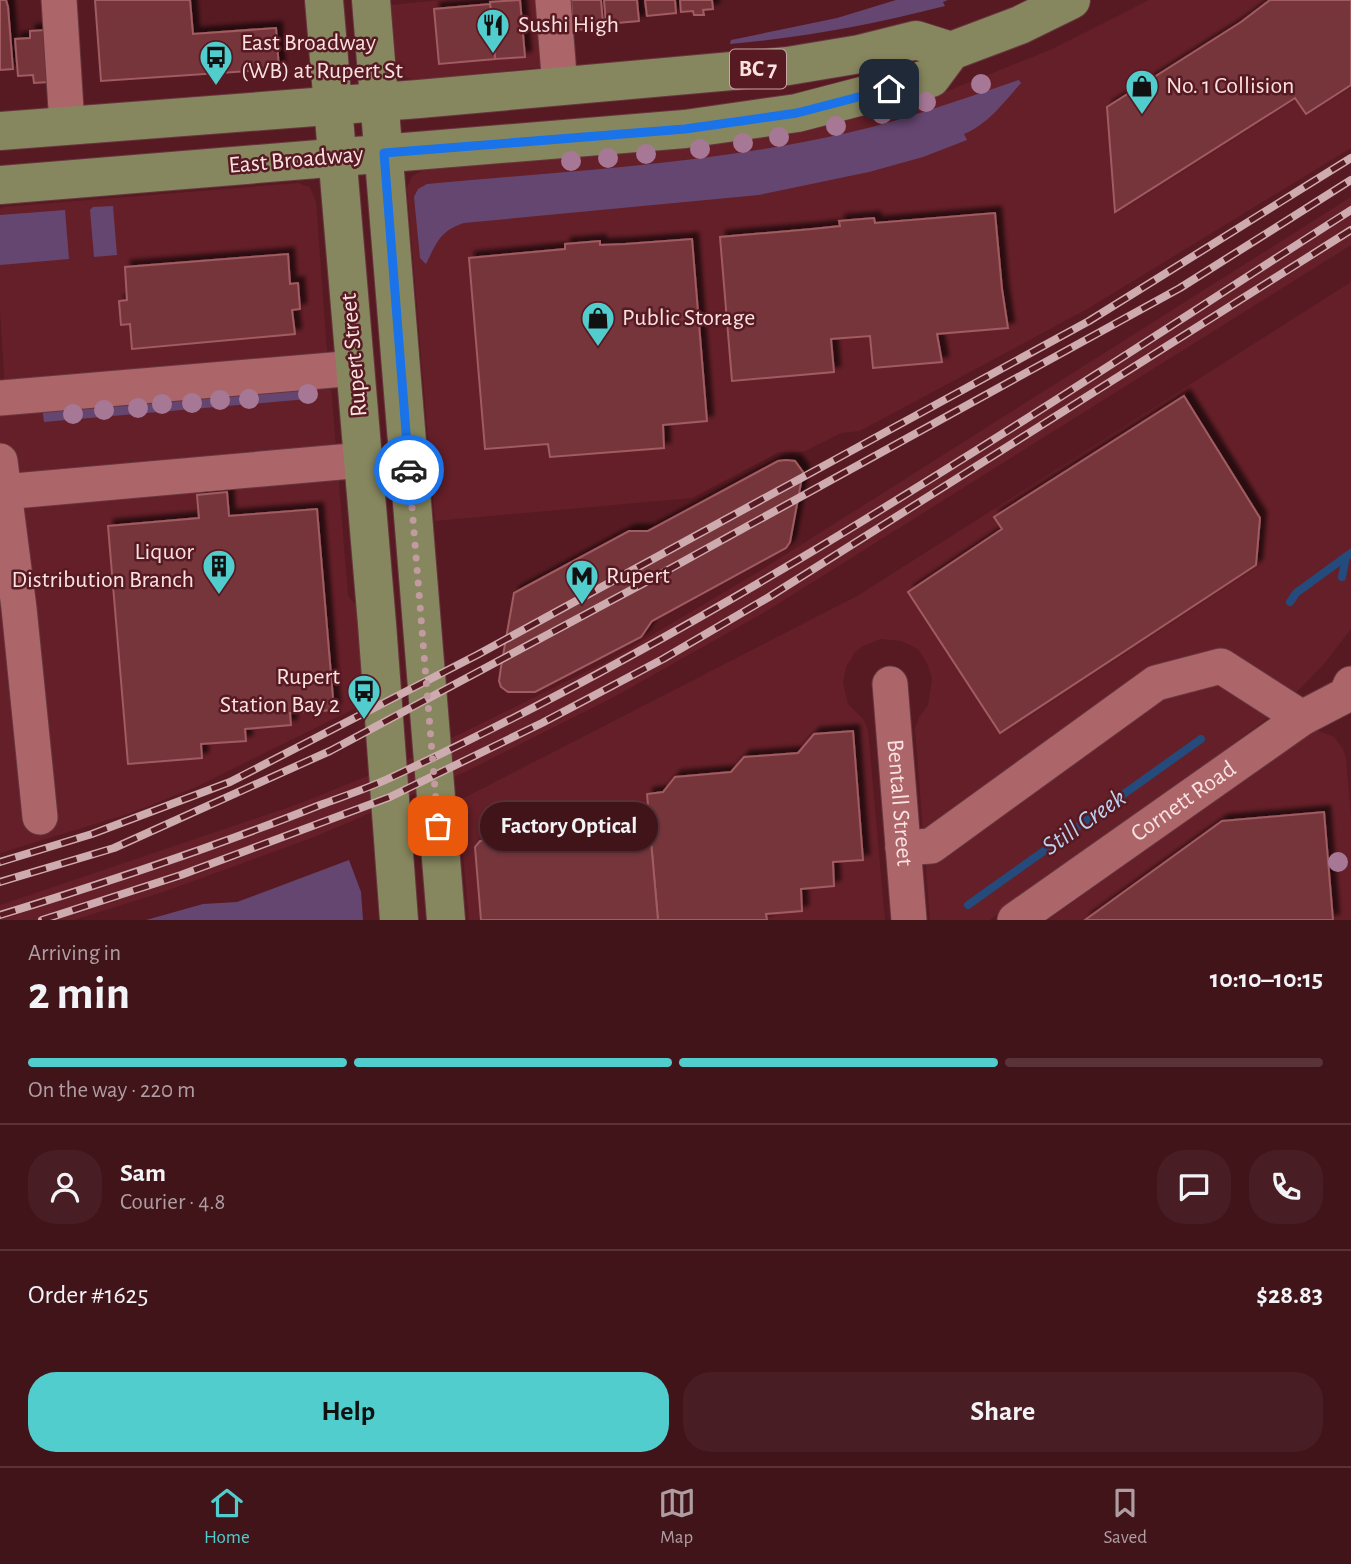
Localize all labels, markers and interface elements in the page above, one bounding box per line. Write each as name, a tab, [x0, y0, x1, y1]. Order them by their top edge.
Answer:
restaurant icon: Sushi High	[474, 6, 512, 55]
place label: Sushi High	[518, 13, 619, 37]
place label: East Broadway (WB) at Rupert St	[241, 31, 403, 83]
bus stop icon: East Broadway (WB) at Rupert St	[197, 38, 235, 87]
road number: BC 7	[730, 50, 786, 88]
pin	[859, 59, 919, 119]
shop icon: No. 1 Collision	[1123, 67, 1161, 116]
icon: home	[870, 70, 908, 108]
place label: No. 1 Collision	[1166, 74, 1294, 98]
street label: East Broadway	[228, 142, 364, 178]
street label: Rupert Street	[337, 292, 371, 418]
shop icon: Public Storage	[579, 299, 617, 348]
place label: Public Storage	[622, 306, 755, 330]
courier	[374, 435, 444, 505]
icon: car	[390, 451, 428, 489]
place label: Liquor Distribution Branch	[12, 540, 194, 592]
building icon: Liquor Distribution Branch	[200, 547, 238, 596]
metro station icon: Rupert	[563, 557, 601, 606]
place label: Rupert	[606, 564, 670, 588]
place label: Rupert Station Bay 2	[220, 665, 340, 717]
bus stop icon: Rupert Station Bay 2	[345, 672, 383, 721]
street label: Bentall Street	[882, 738, 917, 867]
street label: Cornett Road	[1127, 757, 1240, 846]
water label: Still Creek	[1038, 784, 1130, 860]
pin	[408, 796, 468, 856]
callout: Factory Optical	[480, 802, 658, 850]
icon: bag	[419, 807, 457, 845]
text: Factory Optical	[501, 815, 637, 838]
text: Arriving in	[28, 942, 121, 965]
text: 10:10–10:15	[1210, 966, 1323, 992]
text: 2 min	[28, 971, 130, 1017]
text: On the way · 220 m	[28, 1079, 195, 1102]
button: person	[28, 1150, 102, 1224]
button: chat	[1157, 1150, 1231, 1224]
button: phone	[1249, 1150, 1323, 1224]
text: Sam	[120, 1160, 166, 1186]
text: Courier · 4.8	[120, 1191, 225, 1214]
text: Order #1625	[28, 1282, 148, 1308]
text: $28.83	[1256, 1282, 1323, 1308]
button: Help	[28, 1372, 669, 1452]
button: Share	[683, 1372, 1323, 1452]
tab: Home	[204, 1484, 250, 1549]
tab: Map	[658, 1484, 696, 1549]
tab: Saved	[1104, 1484, 1147, 1549]

